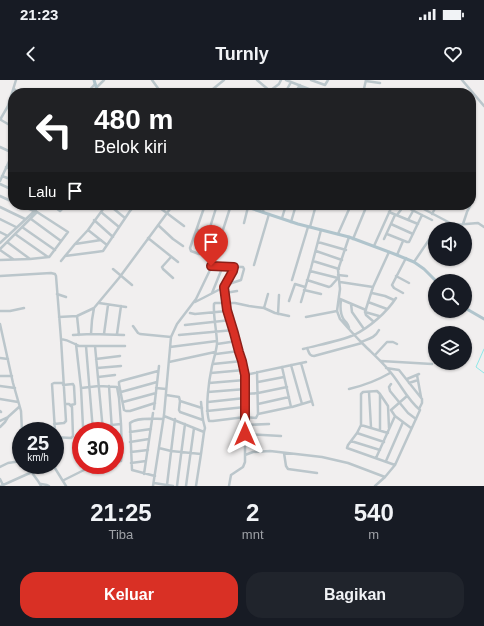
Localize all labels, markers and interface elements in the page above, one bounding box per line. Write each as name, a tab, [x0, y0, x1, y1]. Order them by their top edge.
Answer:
text: 21:23	[20, 6, 58, 23]
icon: back	[20, 43, 42, 65]
icon: heart	[442, 43, 464, 65]
text: Turnly	[215, 44, 269, 64]
icon: left	[28, 104, 80, 156]
text: 480 m	[94, 104, 173, 135]
text: Belok kiri	[94, 137, 167, 157]
icon: arrive	[64, 180, 86, 202]
text: Lalu	[28, 183, 56, 200]
map controls	[428, 222, 472, 370]
button: sound	[428, 222, 472, 266]
pin	[194, 225, 228, 266]
icon: arrive	[200, 231, 222, 253]
button: search	[428, 274, 472, 318]
button: layers	[428, 326, 472, 370]
position arrow	[224, 413, 266, 455]
speed limit sign: 30	[72, 422, 124, 474]
text: 25	[27, 432, 49, 454]
text: km/h	[27, 452, 49, 463]
text: 21:25	[90, 499, 152, 526]
text: 2	[246, 499, 259, 526]
text: 540	[354, 499, 394, 526]
text: Tiba	[109, 527, 133, 542]
text: mnt	[242, 527, 264, 542]
text: m	[368, 527, 379, 542]
button: Keluar	[20, 572, 238, 618]
button: Bagikan	[246, 572, 464, 618]

